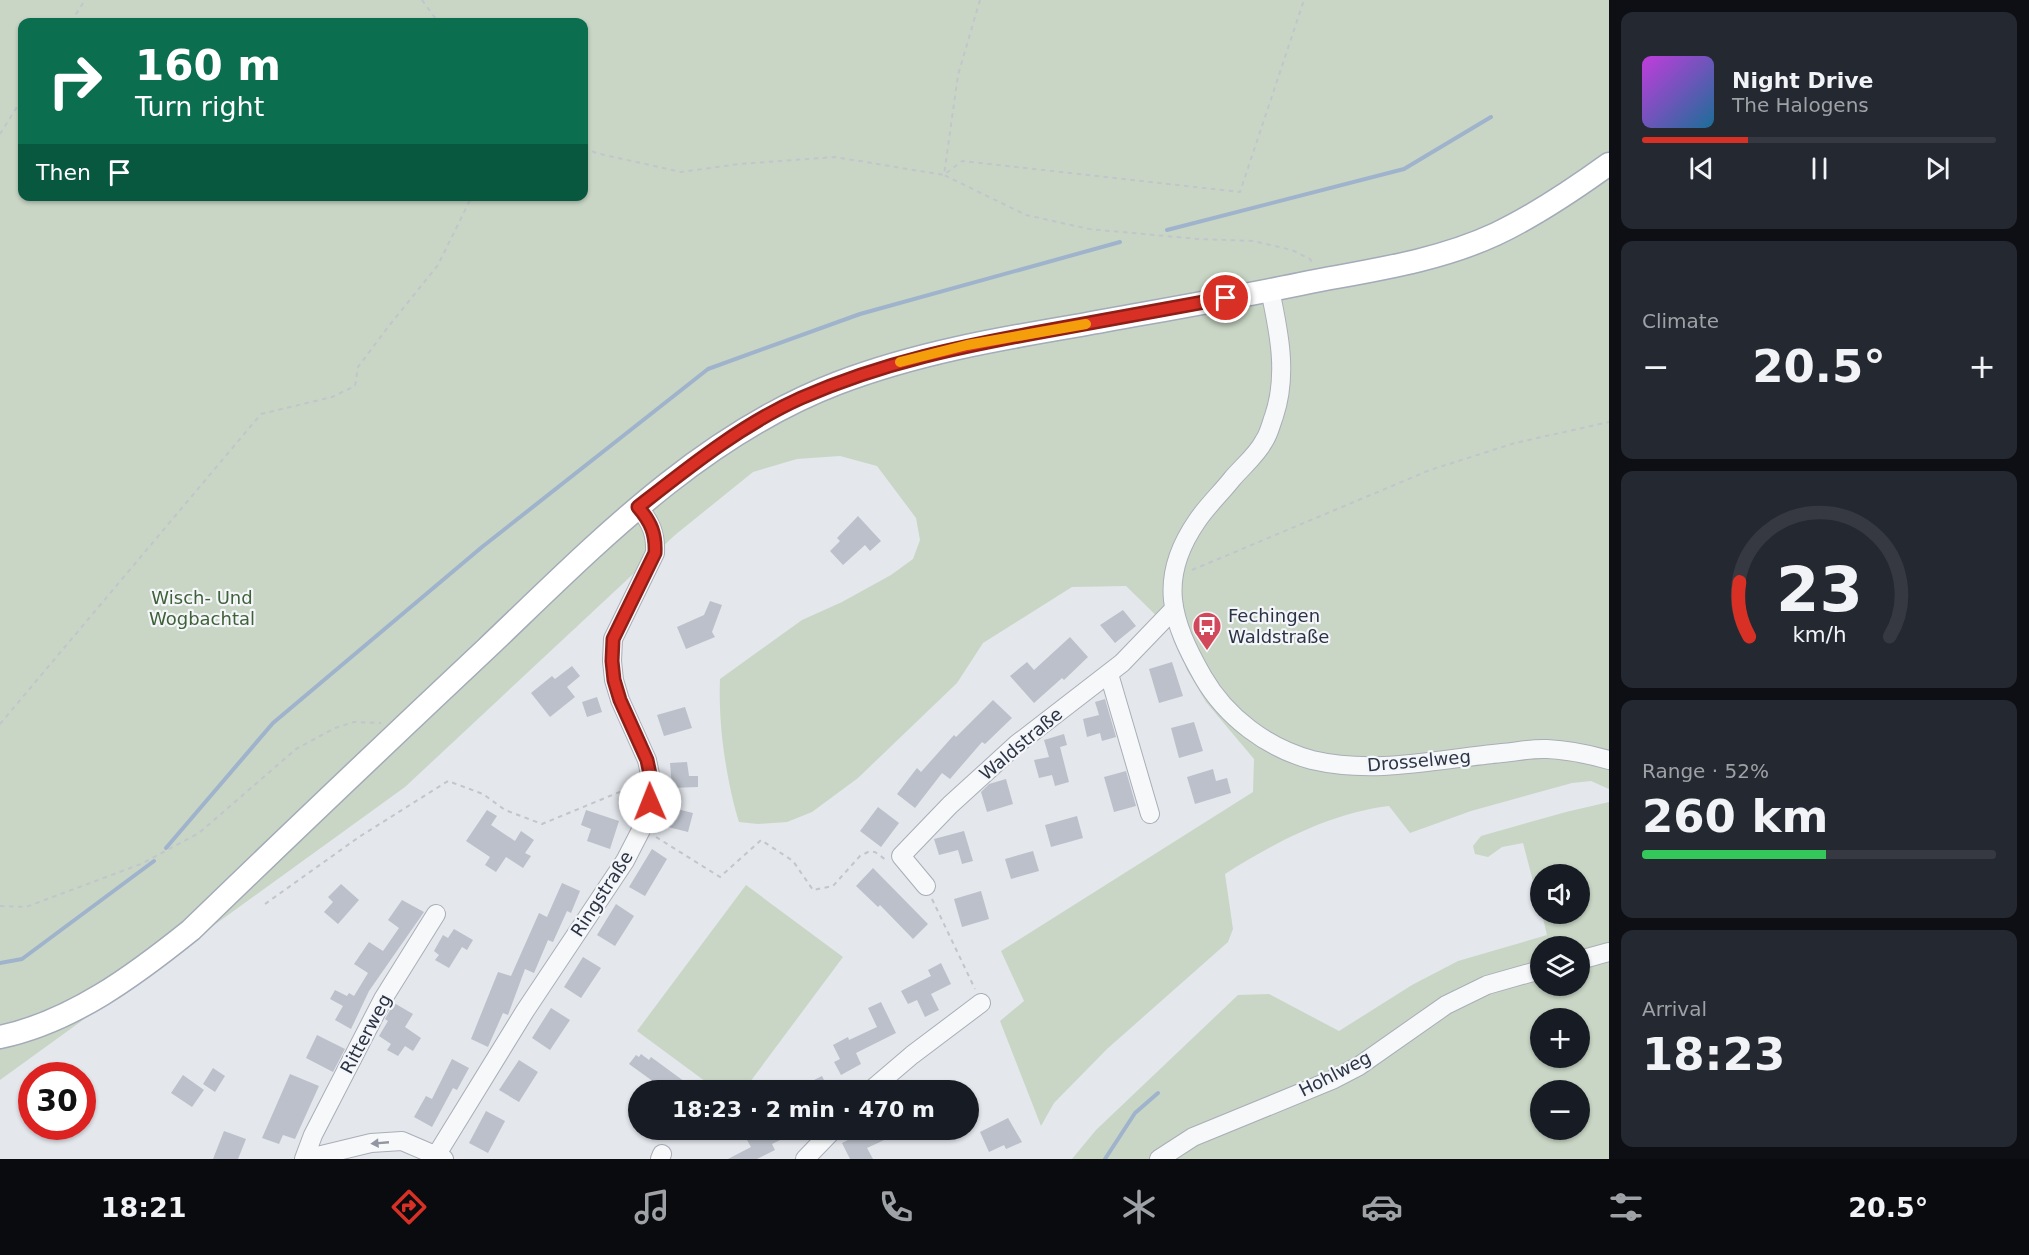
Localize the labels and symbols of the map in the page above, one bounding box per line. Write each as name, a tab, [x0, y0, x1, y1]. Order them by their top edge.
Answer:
pin	[1200, 272, 1251, 323]
park label: Wisch- Und Wogbachtal	[149, 587, 255, 629]
place label: Fechingen Waldstraße	[1228, 605, 1329, 647]
bus stop icon: Fechingen Waldstraße	[1191, 610, 1223, 652]
street label: Waldstraße	[975, 703, 1066, 784]
street label: Drosselweg	[1366, 746, 1472, 775]
position arrow	[618, 770, 682, 834]
street label: Ringstraße	[566, 847, 637, 940]
street label: Ritterweg	[336, 990, 395, 1077]
street label: Hohlweg	[1295, 1046, 1374, 1101]
speed limit sign: 30	[18, 1062, 96, 1140]
one-way arrow	[370, 1138, 389, 1148]

